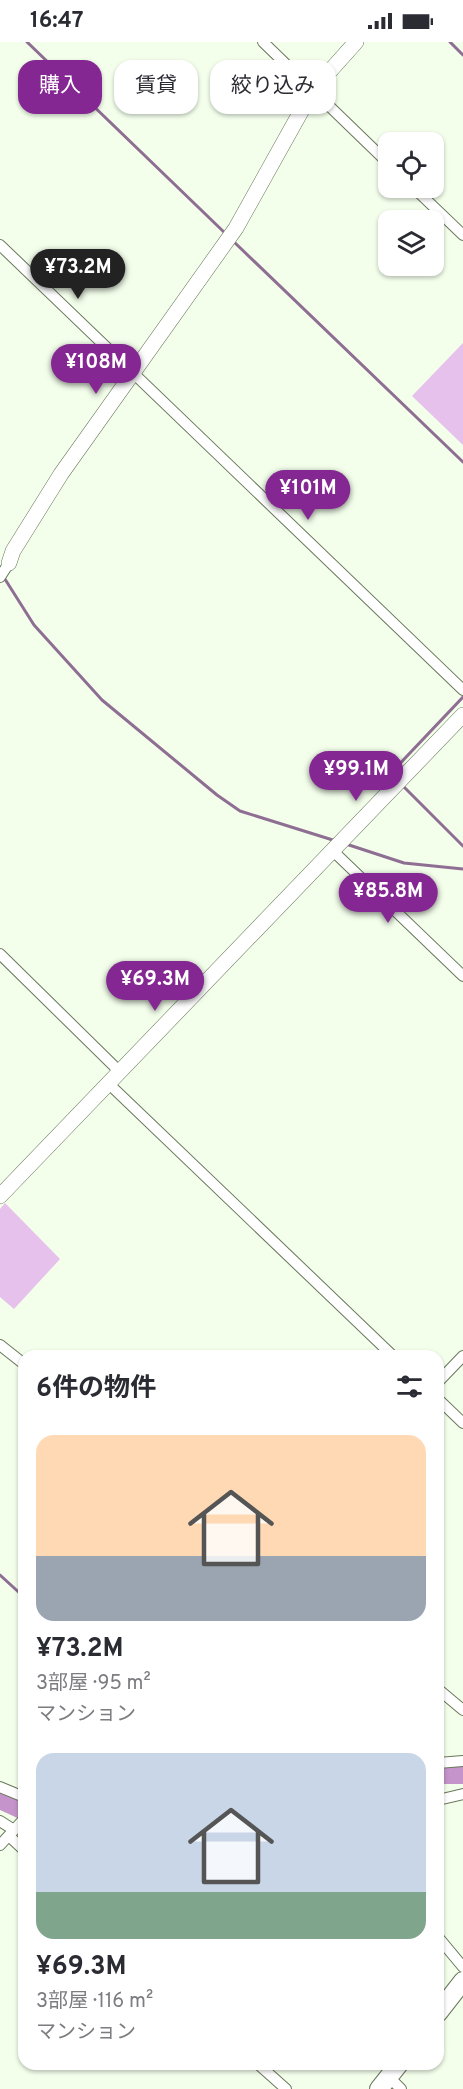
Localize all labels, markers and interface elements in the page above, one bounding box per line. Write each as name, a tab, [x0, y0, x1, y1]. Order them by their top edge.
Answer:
text: 16:47	[30, 8, 84, 35]
chip: 購入	[18, 60, 102, 114]
chip: 賃貸	[114, 60, 198, 114]
chip: 絞り込み	[210, 60, 336, 114]
map controls	[378, 132, 444, 276]
button: locate	[378, 132, 444, 198]
button: layers	[378, 210, 444, 276]
pin: ¥73.2M	[29, 249, 127, 300]
text: ¥73.2M	[44, 255, 112, 281]
pin: ¥108M	[54, 344, 138, 395]
text: ¥108M	[65, 350, 127, 376]
pin: ¥101M	[266, 470, 350, 521]
text: ¥101M	[279, 476, 337, 502]
pin: ¥99.1M	[307, 751, 405, 802]
text: ¥99.1M	[323, 757, 389, 783]
pin: ¥85.8M	[339, 873, 437, 924]
text: ¥85.8M	[353, 879, 423, 905]
pin: ¥69.3M	[106, 961, 204, 1012]
text: ¥69.3M	[120, 967, 190, 993]
icon: filters	[393, 1370, 426, 1403]
text: 6件の物件	[36, 1373, 156, 1406]
icon: home	[177, 1474, 285, 1582]
text: ¥73.2M	[36, 1633, 124, 1666]
text: 3部屋 · 95 m²	[36, 1671, 151, 1697]
text: マンション	[36, 1702, 136, 1728]
icon: home	[177, 1792, 285, 1900]
text: ¥69.3M	[36, 1951, 127, 1984]
text: 3部屋 · 116 m²	[36, 1989, 153, 2015]
text: マンション	[36, 2020, 136, 2046]

